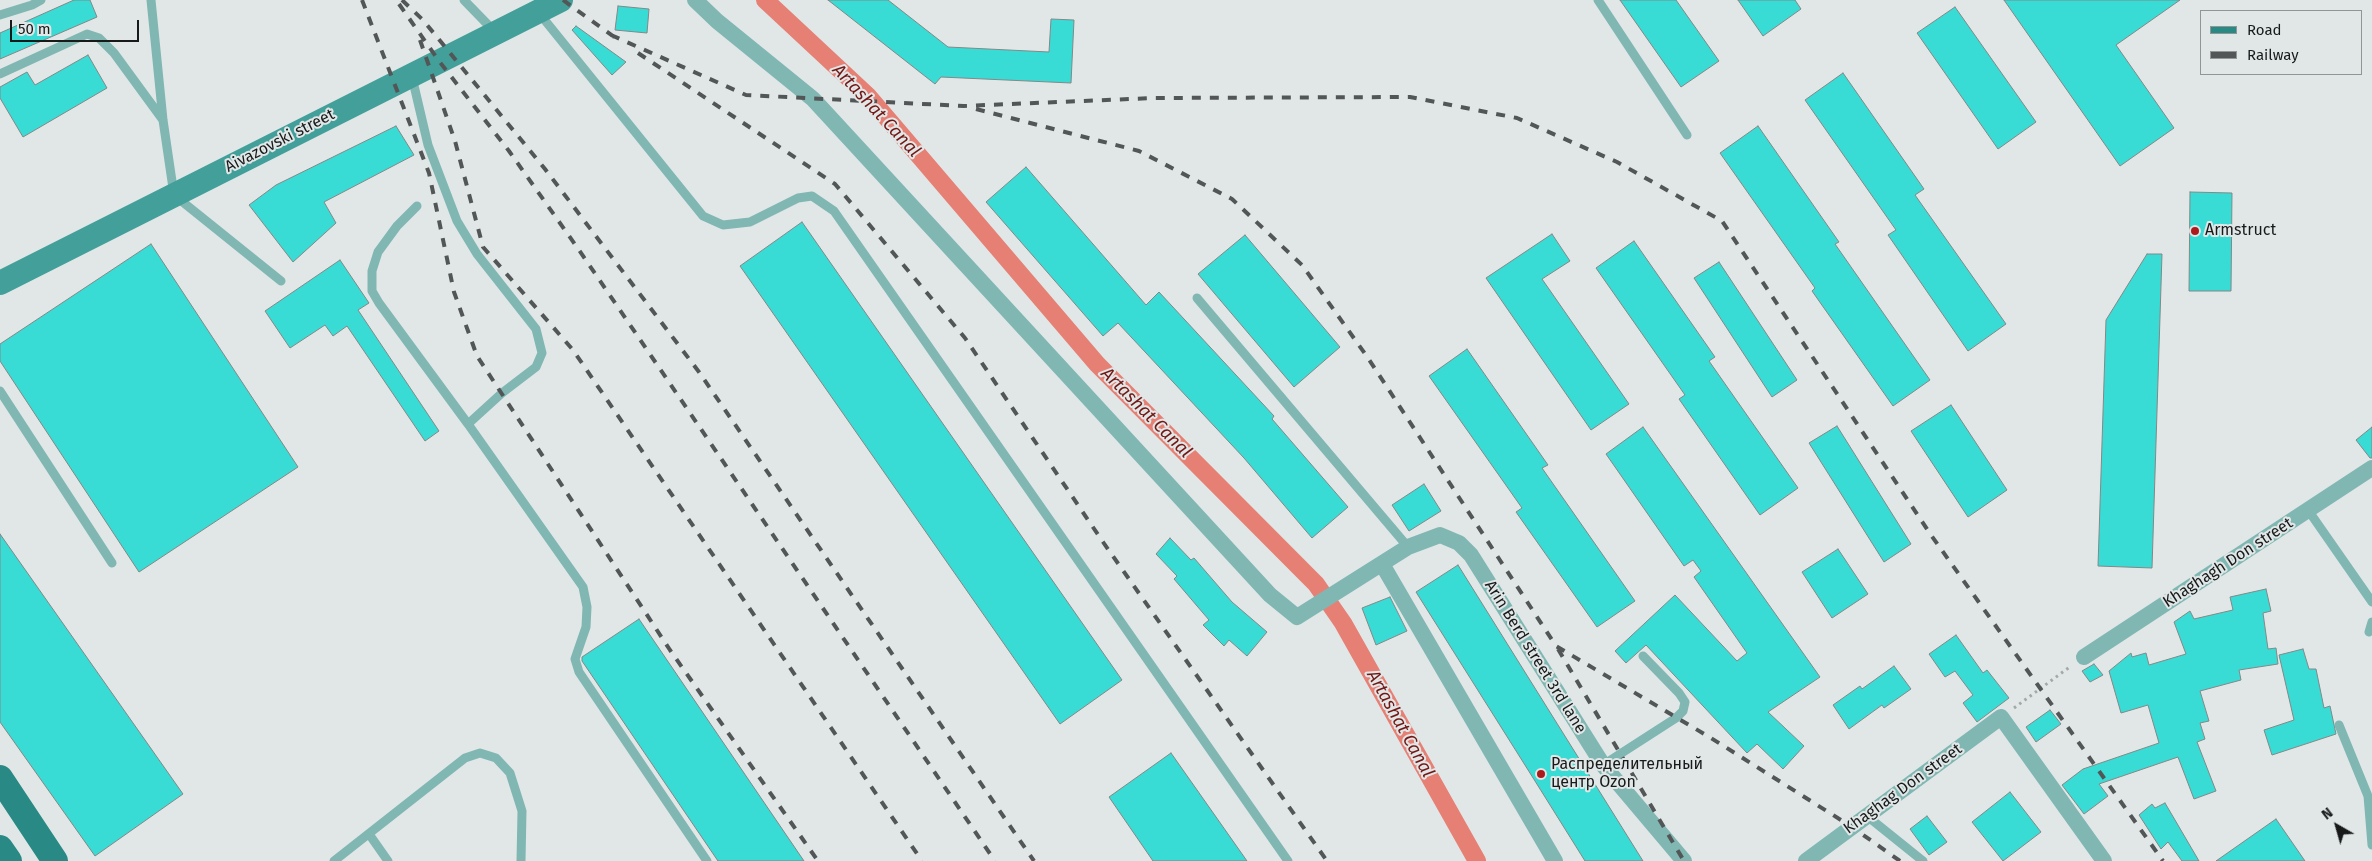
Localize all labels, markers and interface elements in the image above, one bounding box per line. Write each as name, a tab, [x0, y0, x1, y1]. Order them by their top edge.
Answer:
scale bar	[12, 10, 141, 42]
legend	[2200, 10, 2362, 75]
text: 50 m	[18, 20, 51, 38]
text: Road	[2247, 21, 2282, 39]
text: Railway	[2247, 46, 2299, 64]
water label: Artashat Canal	[827, 60, 925, 162]
street label: Aivazovski street	[222, 105, 338, 177]
place label: Armstruct	[2205, 221, 2276, 241]
marker: Armstruct	[2189, 225, 2201, 237]
water label: Artashat Canal	[1096, 363, 1196, 463]
street label: Khaghagh Don street	[2159, 514, 2297, 612]
street label: Arin Berd street 3rd lane	[1480, 577, 1590, 737]
water label: Artashat Canal	[1362, 667, 1438, 781]
street label: Khaghag Don street	[1840, 740, 1966, 838]
place label: Распределительный центр Ozon	[1551, 755, 1703, 793]
marker: Распределительный центр Ozon	[1535, 768, 1547, 780]
north arrow	[2312, 801, 2362, 851]
text: N	[2319, 804, 2336, 823]

